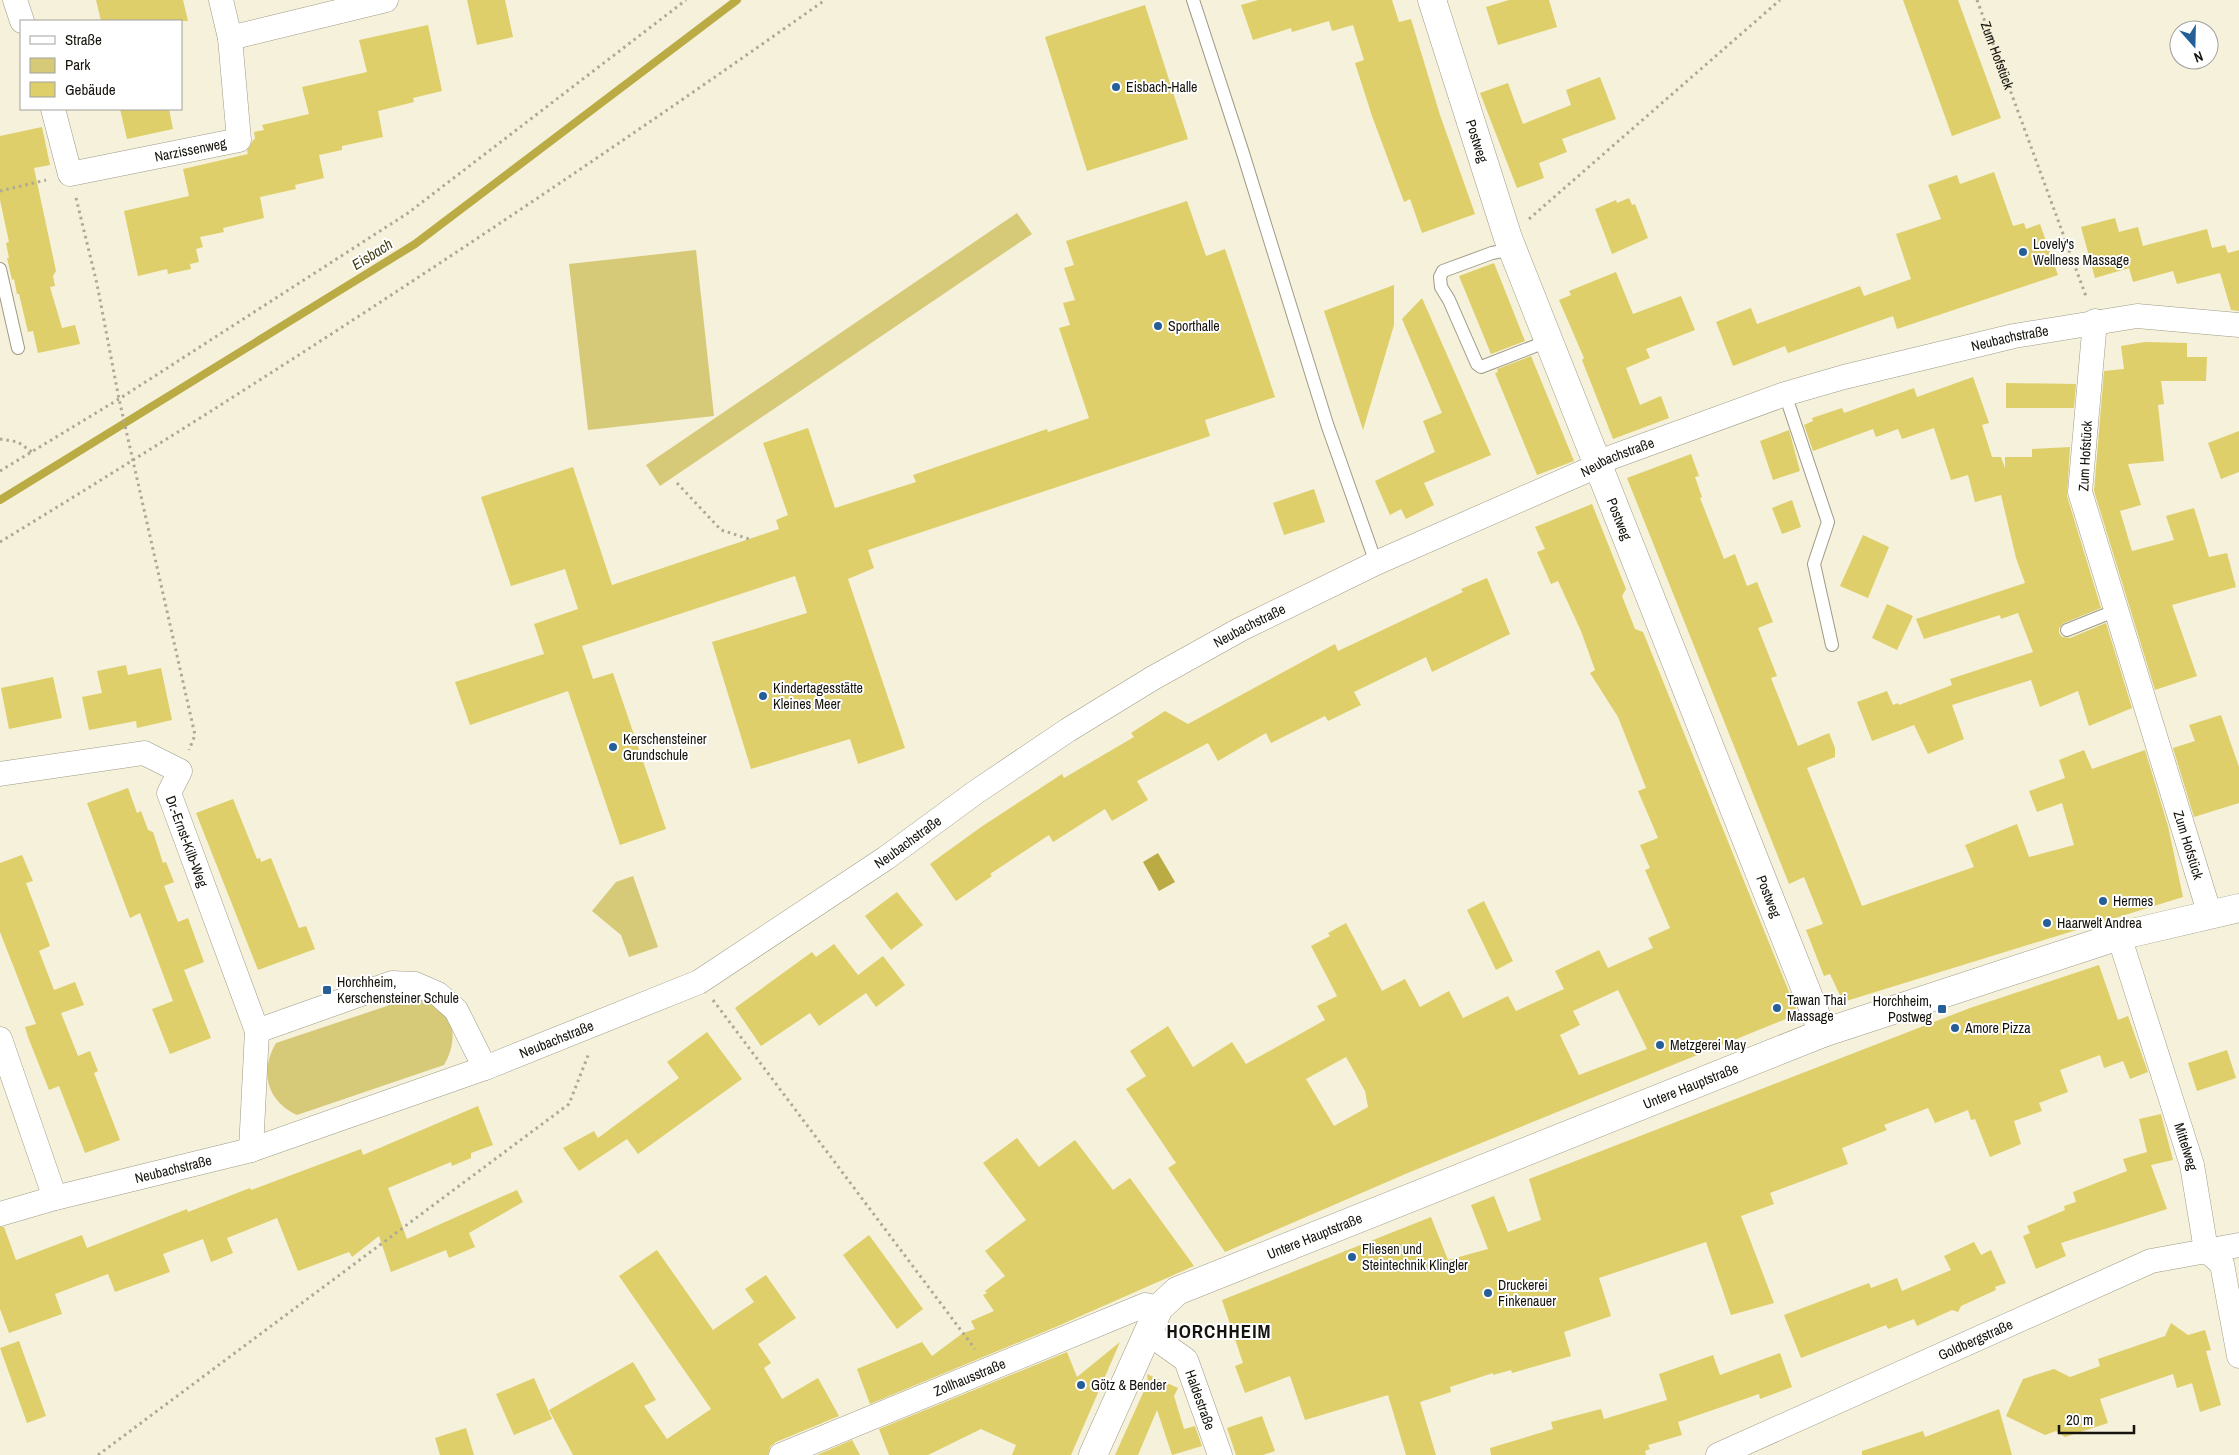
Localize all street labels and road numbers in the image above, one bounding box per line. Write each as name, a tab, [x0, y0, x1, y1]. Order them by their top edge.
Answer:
street label: Zum Hofstück	[1977, 19, 2018, 92]
street label: Postweg	[1462, 117, 1492, 165]
street label: Narzissenweg	[153, 134, 228, 166]
street label: Neubachstraße	[1969, 322, 2050, 355]
street label: Zum Hofstück	[2074, 420, 2096, 492]
street label: Neubachstraße	[1578, 433, 1657, 481]
street label: Postweg	[1603, 495, 1636, 543]
street label: Neubachstraße	[1210, 600, 1288, 652]
street label: Dr.-Ernst-Kilb-Weg	[162, 793, 212, 890]
street label: Zum Hofstück	[2169, 809, 2208, 882]
street label: Neubachstraße	[871, 812, 945, 872]
street label: Postweg	[1752, 873, 1786, 921]
street label: Neubachstraße	[517, 1016, 596, 1062]
street label: Untere Hauptstraße	[1640, 1059, 1741, 1113]
street label: Mittelweg	[2170, 1120, 2202, 1172]
street label: Neubachstraße	[133, 1151, 214, 1187]
street label: Untere Hauptstraße	[1264, 1209, 1365, 1263]
street label: Goldbergstraße	[1935, 1315, 2015, 1364]
street label: Zollhausstraße	[931, 1354, 1008, 1400]
street label: Haldestraße	[1181, 1367, 1219, 1432]

